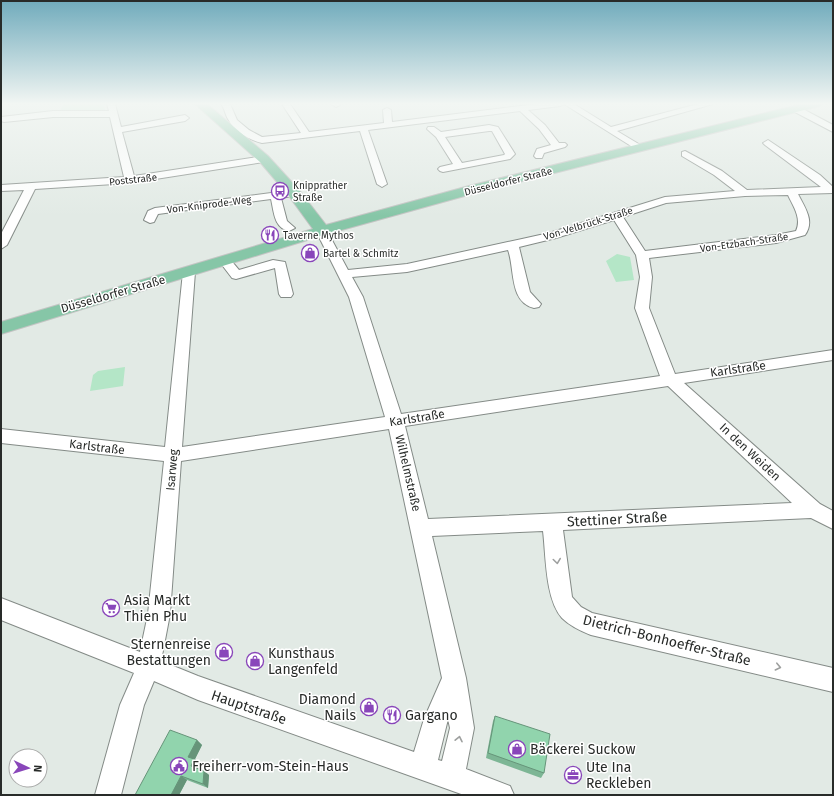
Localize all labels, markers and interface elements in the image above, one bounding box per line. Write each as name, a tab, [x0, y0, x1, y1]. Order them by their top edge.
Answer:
street label: Düsseldorfer Straße	[463, 165, 553, 199]
street label: Poststraße	[108, 172, 158, 188]
place label: Knipprather Straße	[293, 180, 347, 204]
bus stop icon: Knipprather Straße	[270, 181, 290, 201]
street label: Von-Kniprode-Weg	[166, 194, 253, 216]
street label: Von-Velbrück-Straße	[542, 205, 634, 243]
restaurant icon: Taverne Mythos	[260, 225, 280, 245]
place label: Taverne Mythos	[283, 230, 354, 242]
street label: Von-Etzbach-Straße	[699, 231, 789, 255]
shop icon: Bartel & Schmitz	[300, 243, 320, 263]
place label: Bartel & Schmitz	[323, 248, 399, 260]
street label: Düsseldorfer Straße	[59, 272, 167, 316]
street label: Karlstraße	[709, 358, 767, 380]
street label: Karlstraße	[388, 407, 446, 429]
street label: In den Weiden	[717, 420, 783, 484]
street label: Wilhelmstraße	[392, 433, 424, 513]
street label: Karlstraße	[68, 437, 126, 457]
street label: Isarweg	[163, 448, 181, 491]
street label: Stettiner Straße	[567, 508, 668, 531]
one-way arrow	[552, 557, 561, 564]
place label: Asia Markt Thien Phu	[124, 592, 191, 625]
supermarket icon: Asia Markt Thien Phu	[101, 598, 121, 618]
street label: Dietrich-Bonhoeffer-Straße	[581, 611, 753, 670]
place label: Sternenreise Bestattungen	[126, 636, 211, 669]
shop icon: Sternenreise Bestattungen	[214, 642, 234, 662]
place label: Kunsthaus Langenfeld	[268, 645, 338, 678]
shop icon: Kunsthaus Langenfeld	[245, 651, 265, 671]
one-way arrow	[775, 662, 781, 670]
street label: Hauptstraße	[209, 687, 289, 728]
place label: Diamond Nails	[299, 691, 356, 724]
shop icon: Diamond Nails	[359, 697, 379, 717]
restaurant icon: Gargano	[382, 705, 402, 725]
place label: Gargano	[405, 707, 458, 724]
one-way arrow	[455, 736, 463, 742]
shop icon: Bäckerei Suckow	[507, 739, 527, 759]
place label: Bäckerei Suckow	[530, 741, 636, 758]
north arrow	[8, 748, 48, 788]
public building icon: Freiherr-vom-Stein-Haus	[169, 756, 189, 776]
place label: Freiherr-vom-Stein-Haus	[192, 758, 349, 775]
place label: Ute Ina Reckleben	[586, 759, 652, 792]
text: N	[31, 765, 44, 773]
office icon: Ute Ina Reckleben	[563, 765, 583, 785]

